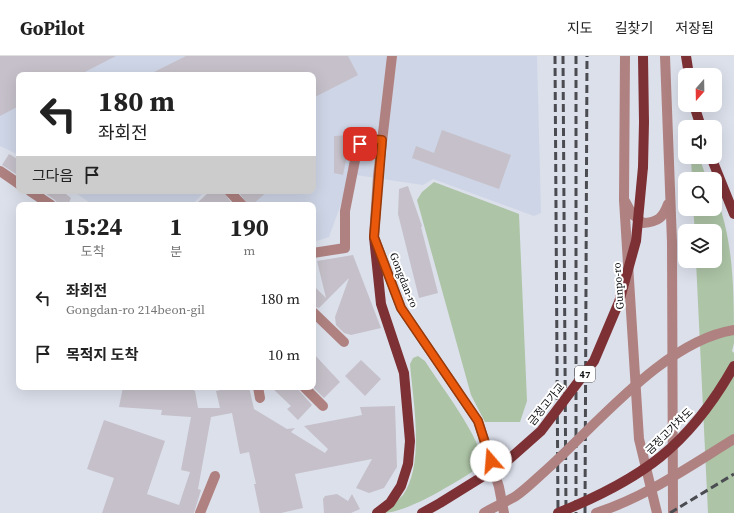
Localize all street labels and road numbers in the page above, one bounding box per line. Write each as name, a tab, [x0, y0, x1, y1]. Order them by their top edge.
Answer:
street label: Gongdan-ro	[386, 250, 421, 310]
street label: Gunpo-ro	[609, 262, 628, 310]
road number: 47	[575, 366, 595, 382]
street label: 금정고가교	[525, 380, 568, 429]
street label: 금정고가차도	[642, 405, 696, 458]

